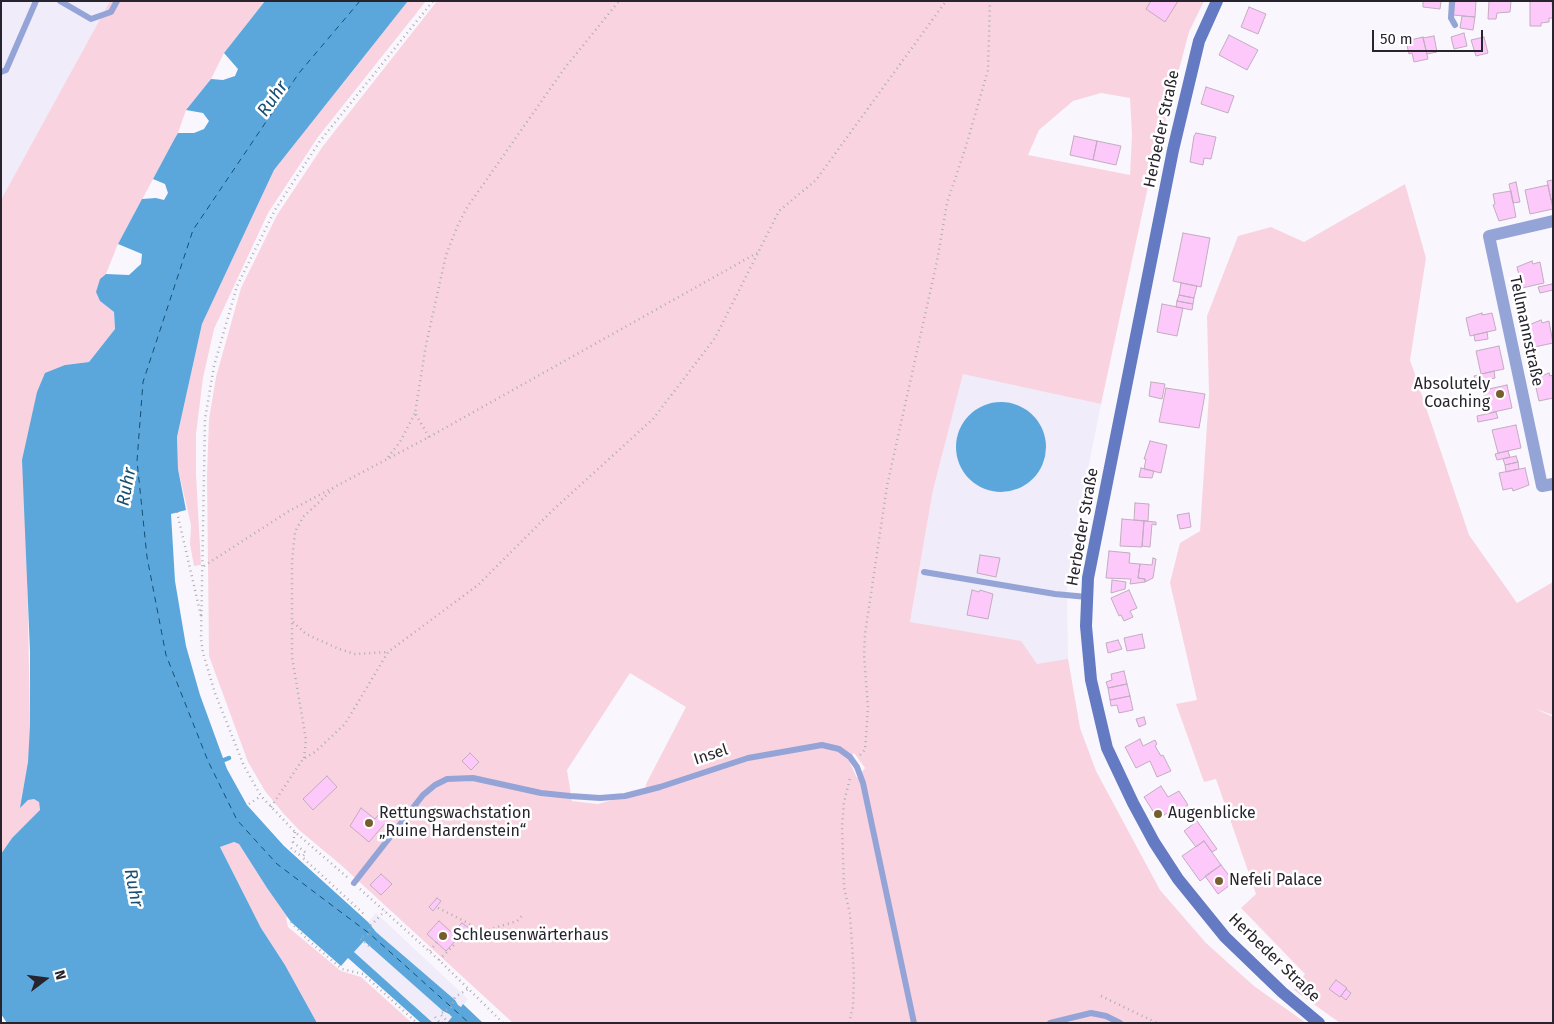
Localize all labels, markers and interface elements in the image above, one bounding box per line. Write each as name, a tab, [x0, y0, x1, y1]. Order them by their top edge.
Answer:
scale bar	[1374, 20, 1485, 52]
text: 50 m	[1380, 30, 1413, 48]
street label: Herbeder Straße	[1140, 68, 1184, 190]
water label: Ruhr	[253, 77, 293, 121]
street label: Tellmannstraße	[1505, 274, 1547, 388]
place label: Absolutely Coaching	[1414, 375, 1490, 413]
marker: Absolutely Coaching	[1494, 388, 1506, 400]
water label: Ruhr	[113, 466, 141, 508]
street label: Herbeder Straße	[1063, 466, 1103, 588]
street label: Insel	[691, 740, 731, 770]
place label: Rettungswachstation „Ruine Hardenstein“	[379, 804, 531, 842]
place label: Augenblicke	[1168, 804, 1256, 824]
marker: Augenblicke	[1152, 808, 1164, 820]
marker: Rettungswachstation „Ruine Hardenstein“	[363, 817, 375, 829]
water label: Ruhr	[119, 867, 147, 909]
place label: Nefeli Palace	[1229, 871, 1322, 891]
marker: Nefeli Palace	[1213, 875, 1225, 887]
street label: Herbeder Straße	[1224, 910, 1324, 1006]
place label: Schleusenwärterhaus	[453, 926, 608, 946]
marker: Schleusenwärterhaus	[437, 930, 449, 942]
north arrow	[20, 954, 70, 1004]
text: N	[51, 968, 69, 982]

